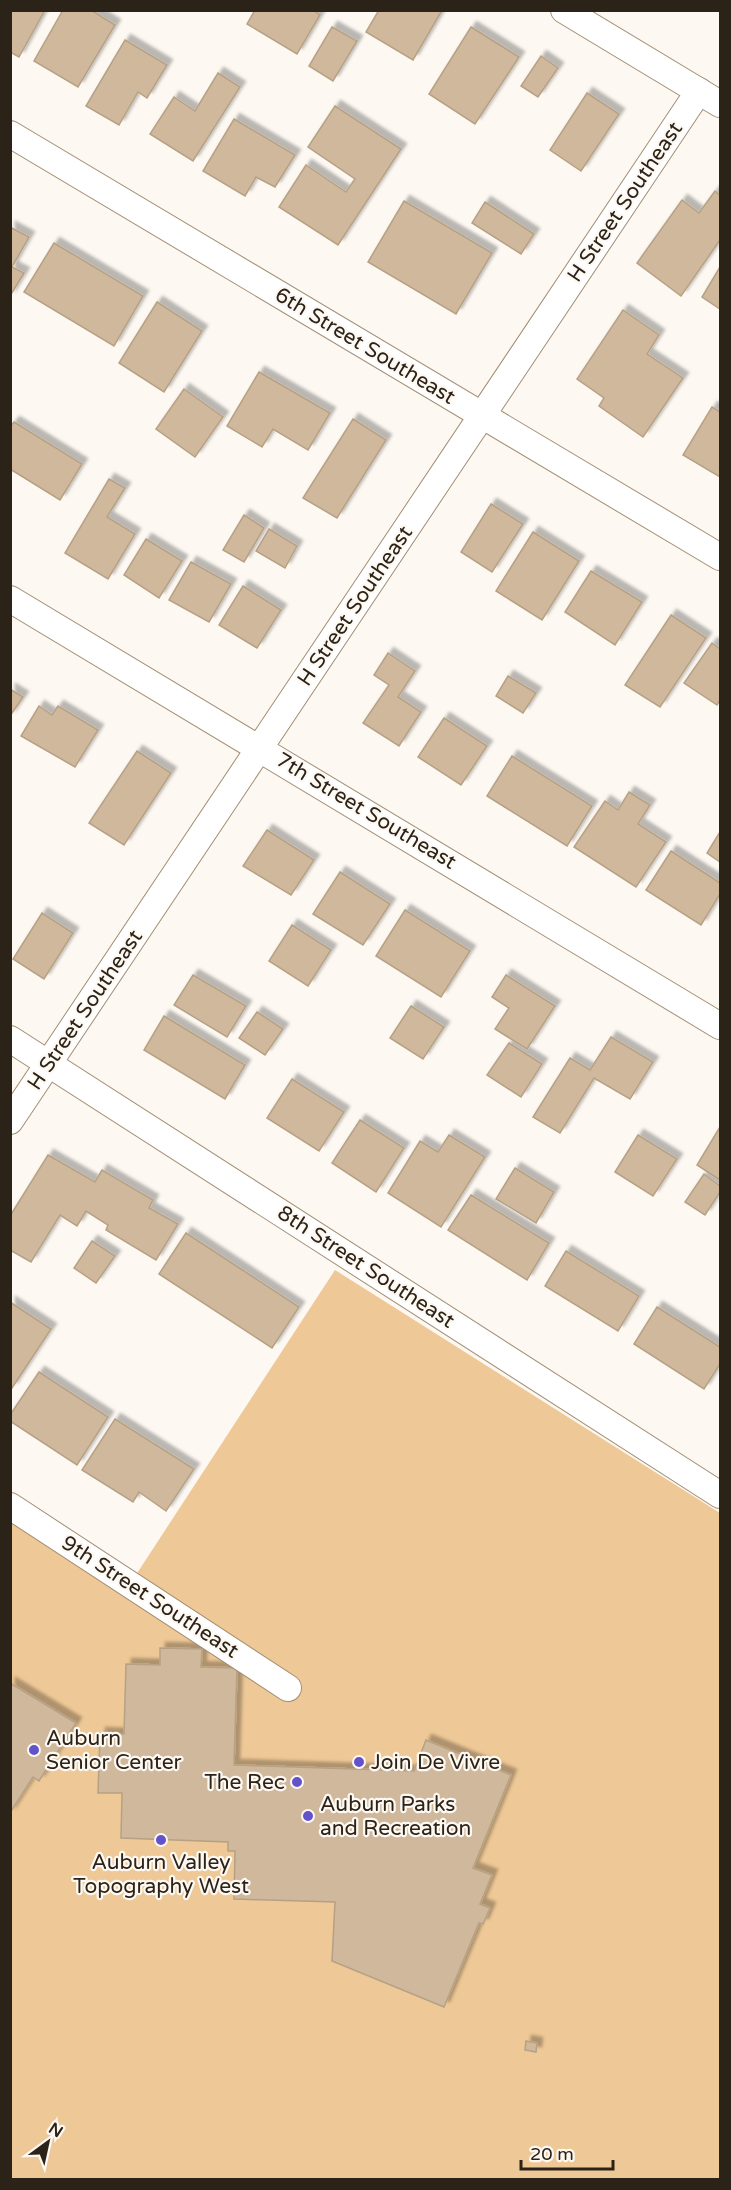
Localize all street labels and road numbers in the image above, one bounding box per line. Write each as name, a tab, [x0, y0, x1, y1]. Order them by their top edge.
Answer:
street label: H Street Southeast	[562, 117, 688, 287]
street label: 6th Street Southeast	[270, 282, 460, 410]
street label: H Street Southeast	[292, 521, 418, 691]
street label: 7th Street Southeast	[271, 747, 461, 875]
street label: H Street Southeast	[22, 925, 148, 1095]
street label: 8th Street Southeast	[273, 1200, 459, 1334]
street label: 9th Street Southeast	[57, 1530, 243, 1664]

